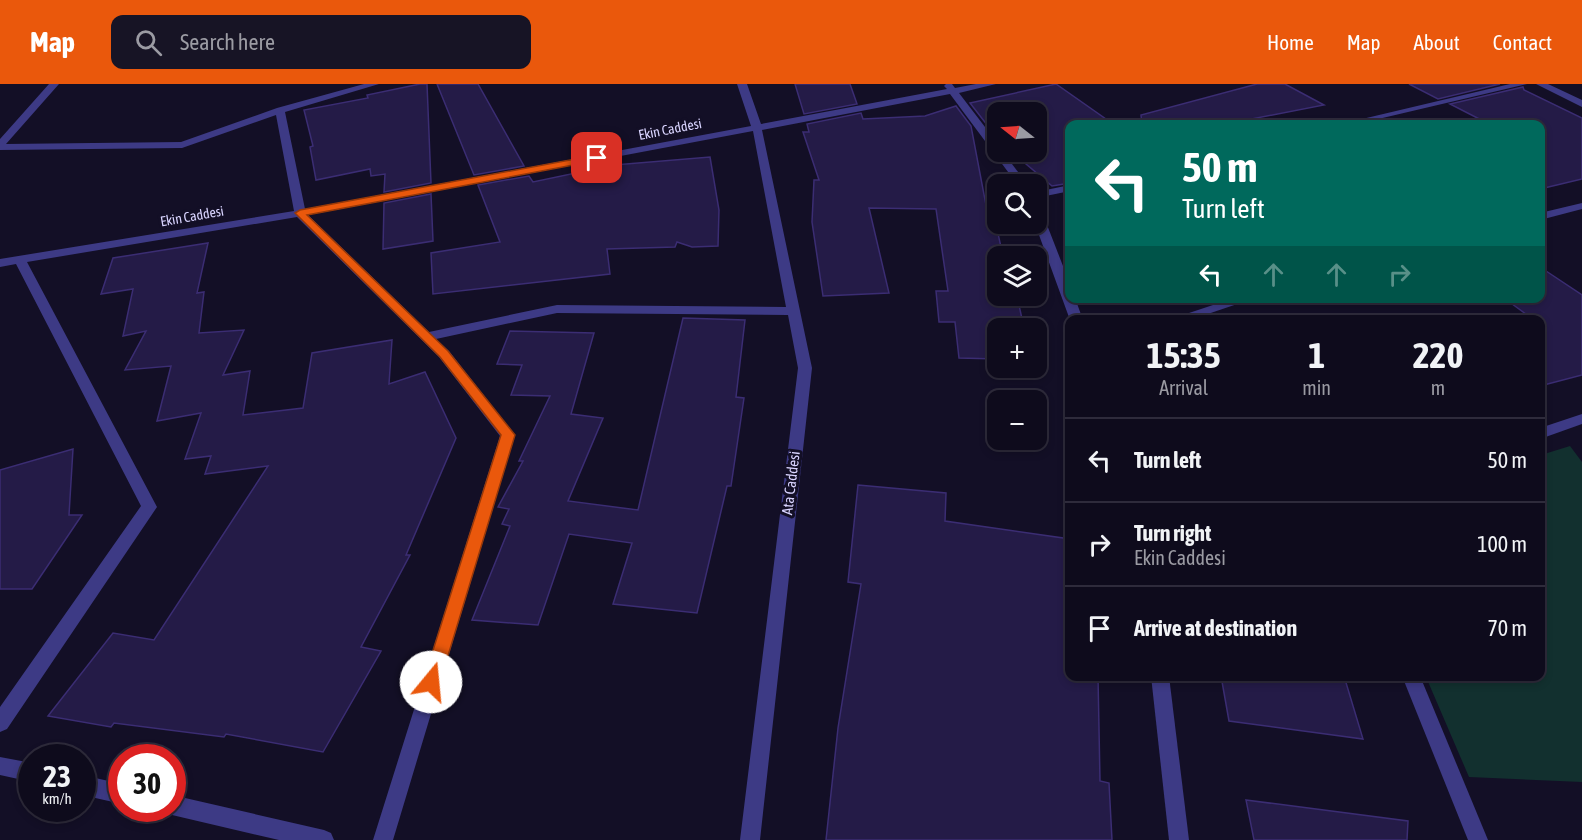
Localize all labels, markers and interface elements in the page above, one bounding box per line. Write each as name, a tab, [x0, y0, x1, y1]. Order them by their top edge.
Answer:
search box	[111, 15, 531, 69]
text: Map	[30, 26, 75, 58]
icon: search	[132, 26, 165, 59]
text: Search here	[180, 29, 275, 55]
text: Home	[1267, 30, 1314, 54]
text: Map	[1347, 30, 1381, 54]
text: About	[1414, 30, 1460, 54]
text: Contact	[1493, 30, 1552, 54]
north arrow	[987, 102, 1047, 162]
map controls	[987, 102, 1047, 450]
street label: Ekin Caddesi	[637, 115, 703, 143]
pin	[571, 132, 622, 183]
icon: arrive	[580, 141, 613, 174]
text: 50 m	[1182, 143, 1257, 191]
icon: left	[1083, 144, 1161, 222]
button: search	[987, 174, 1047, 234]
text: Turn left	[1182, 193, 1265, 224]
street label: Ekin Caddesi	[159, 203, 225, 229]
button: layers	[987, 246, 1047, 306]
icon: left	[1194, 258, 1227, 291]
icon: ahead	[1257, 258, 1290, 291]
icon: ahead	[1320, 258, 1353, 291]
icon: right	[1383, 258, 1416, 291]
button: +	[987, 318, 1047, 378]
text: 15:35	[1147, 334, 1221, 376]
text: 1	[1308, 334, 1325, 376]
text: 220	[1413, 334, 1463, 376]
text: Arrival	[1159, 376, 1208, 399]
text: min	[1302, 376, 1331, 399]
text: m	[1431, 376, 1445, 399]
button: −	[987, 390, 1047, 450]
icon: left	[1083, 444, 1116, 477]
text: Turn left	[1134, 447, 1201, 473]
text: 50 m	[1487, 447, 1527, 473]
street label: Ata Caddesi	[778, 450, 803, 516]
text: Turn right	[1134, 520, 1211, 546]
icon: right	[1083, 528, 1116, 561]
text: 100 m	[1477, 531, 1527, 557]
text: Ekin Caddesi	[1134, 546, 1226, 569]
icon: arrive	[1083, 612, 1116, 645]
text: Arrive at destination	[1134, 615, 1297, 641]
text: 70 m	[1487, 615, 1527, 641]
position arrow	[399, 650, 463, 714]
speed limit sign: 30	[108, 744, 186, 822]
text: 23	[43, 759, 71, 793]
text: km/h	[42, 790, 72, 807]

